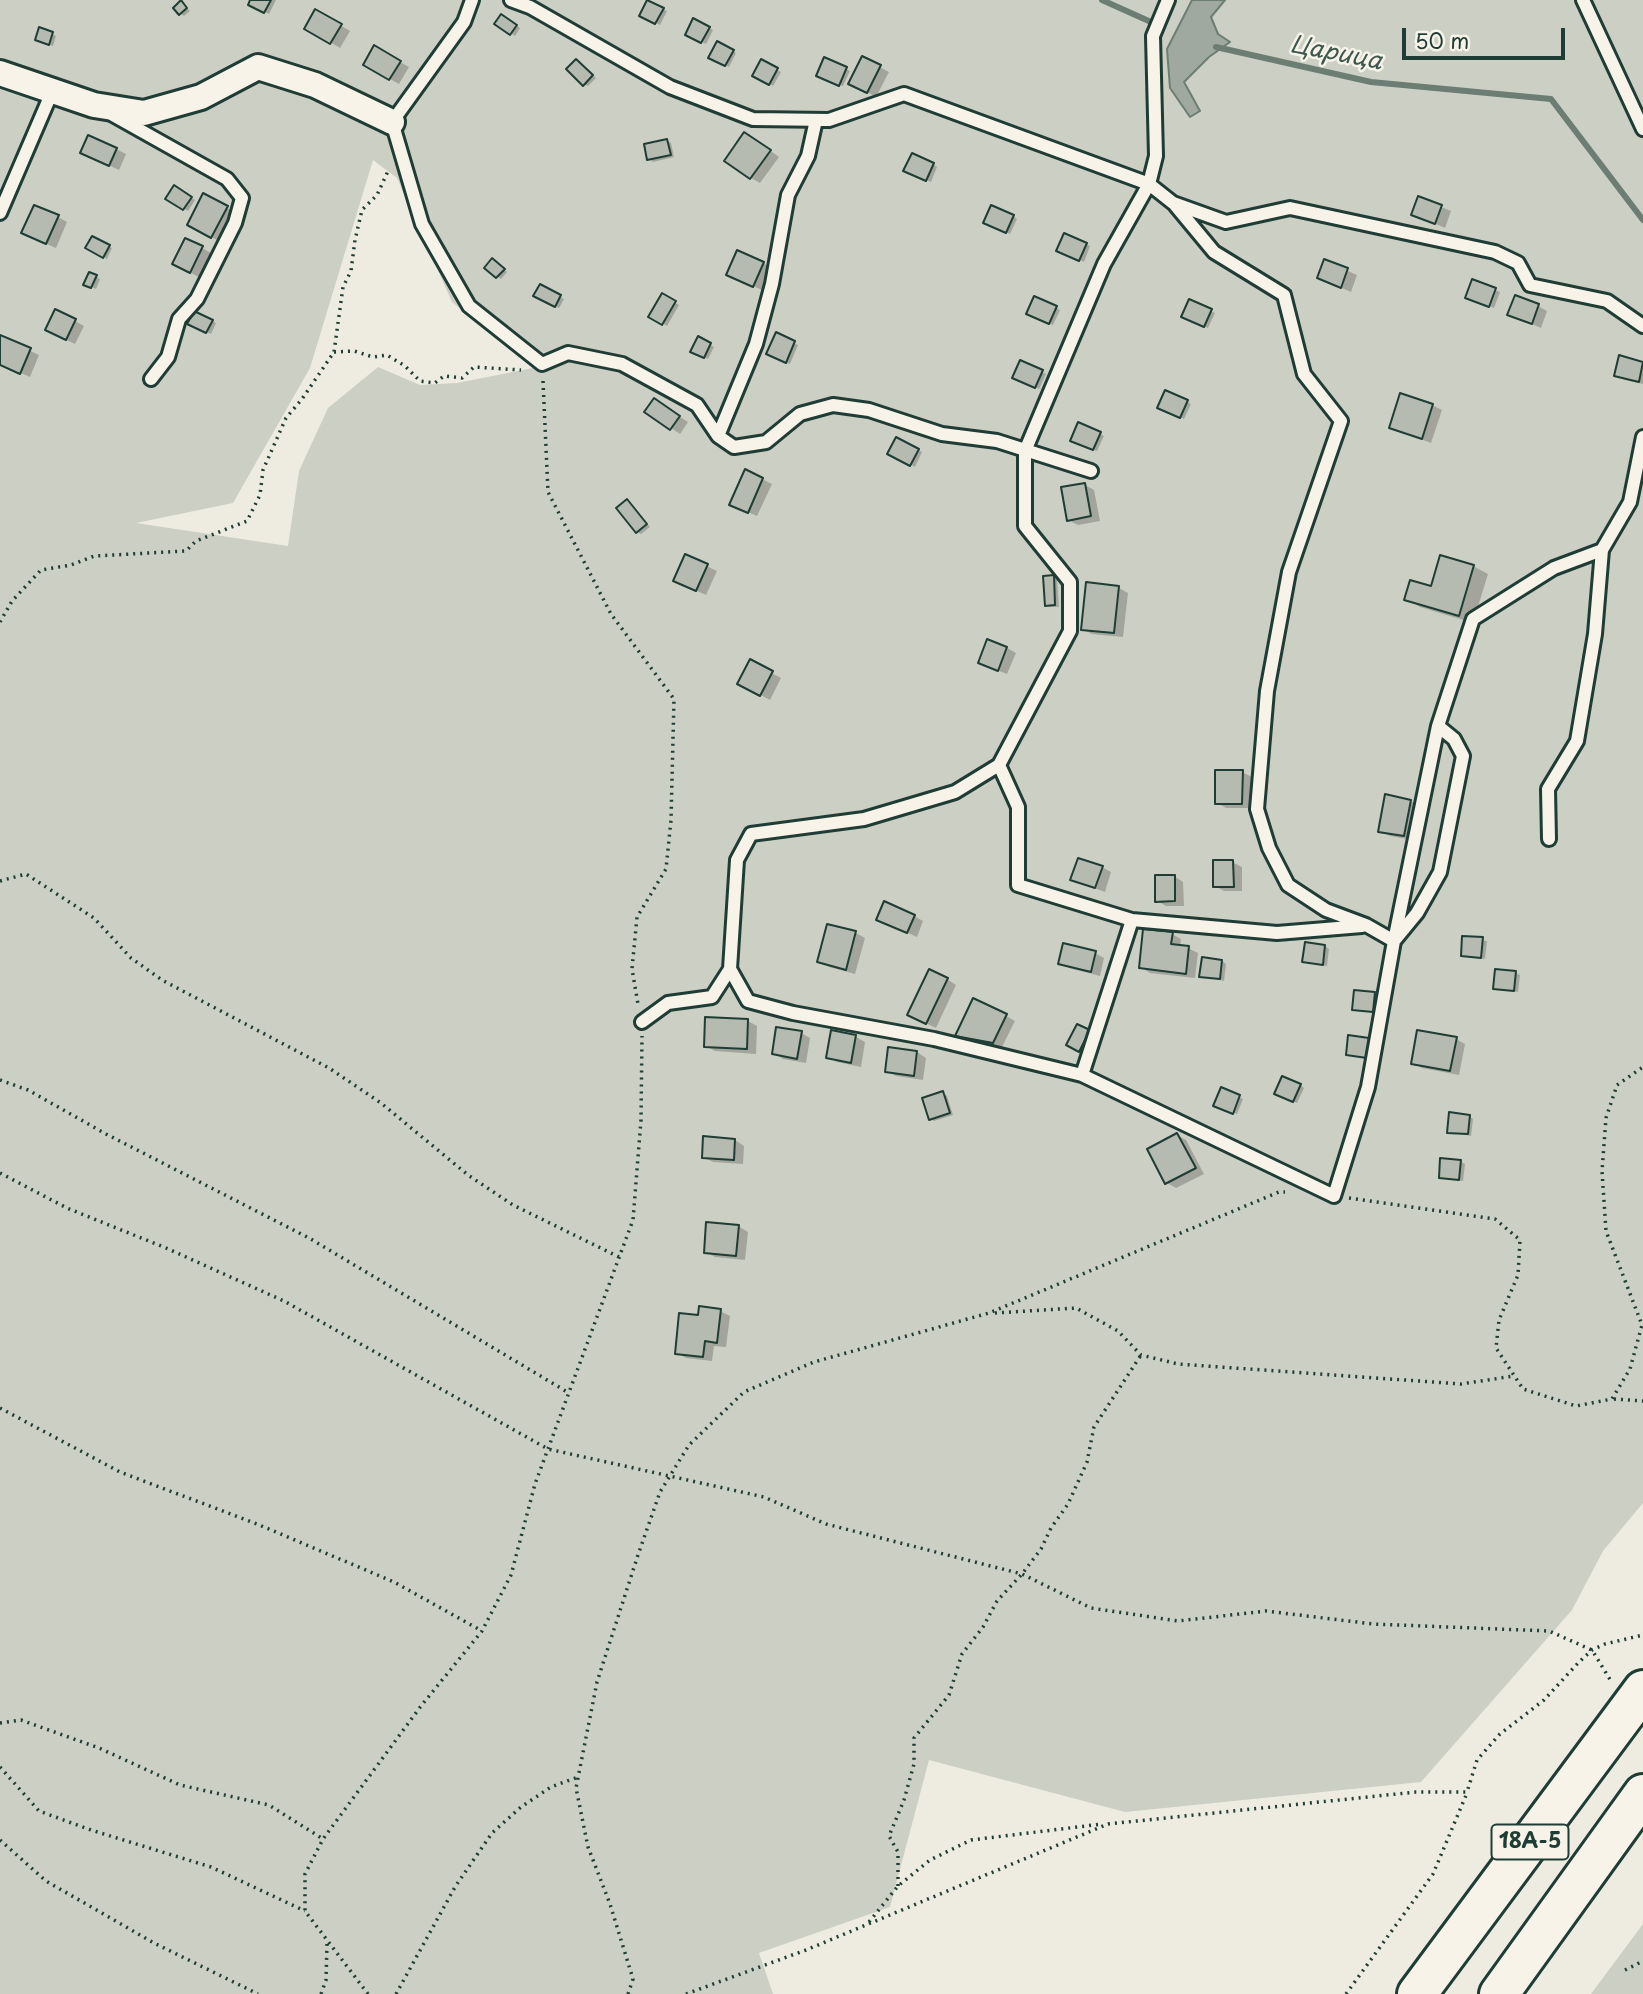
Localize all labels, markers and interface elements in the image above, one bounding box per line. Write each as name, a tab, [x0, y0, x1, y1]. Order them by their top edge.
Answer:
scale bar	[1405, 14, 1568, 58]
text: 50 m	[1415, 24, 1469, 56]
water label: Царица	[1288, 31, 1384, 77]
road number: 18А-5	[1492, 1825, 1568, 1860]

